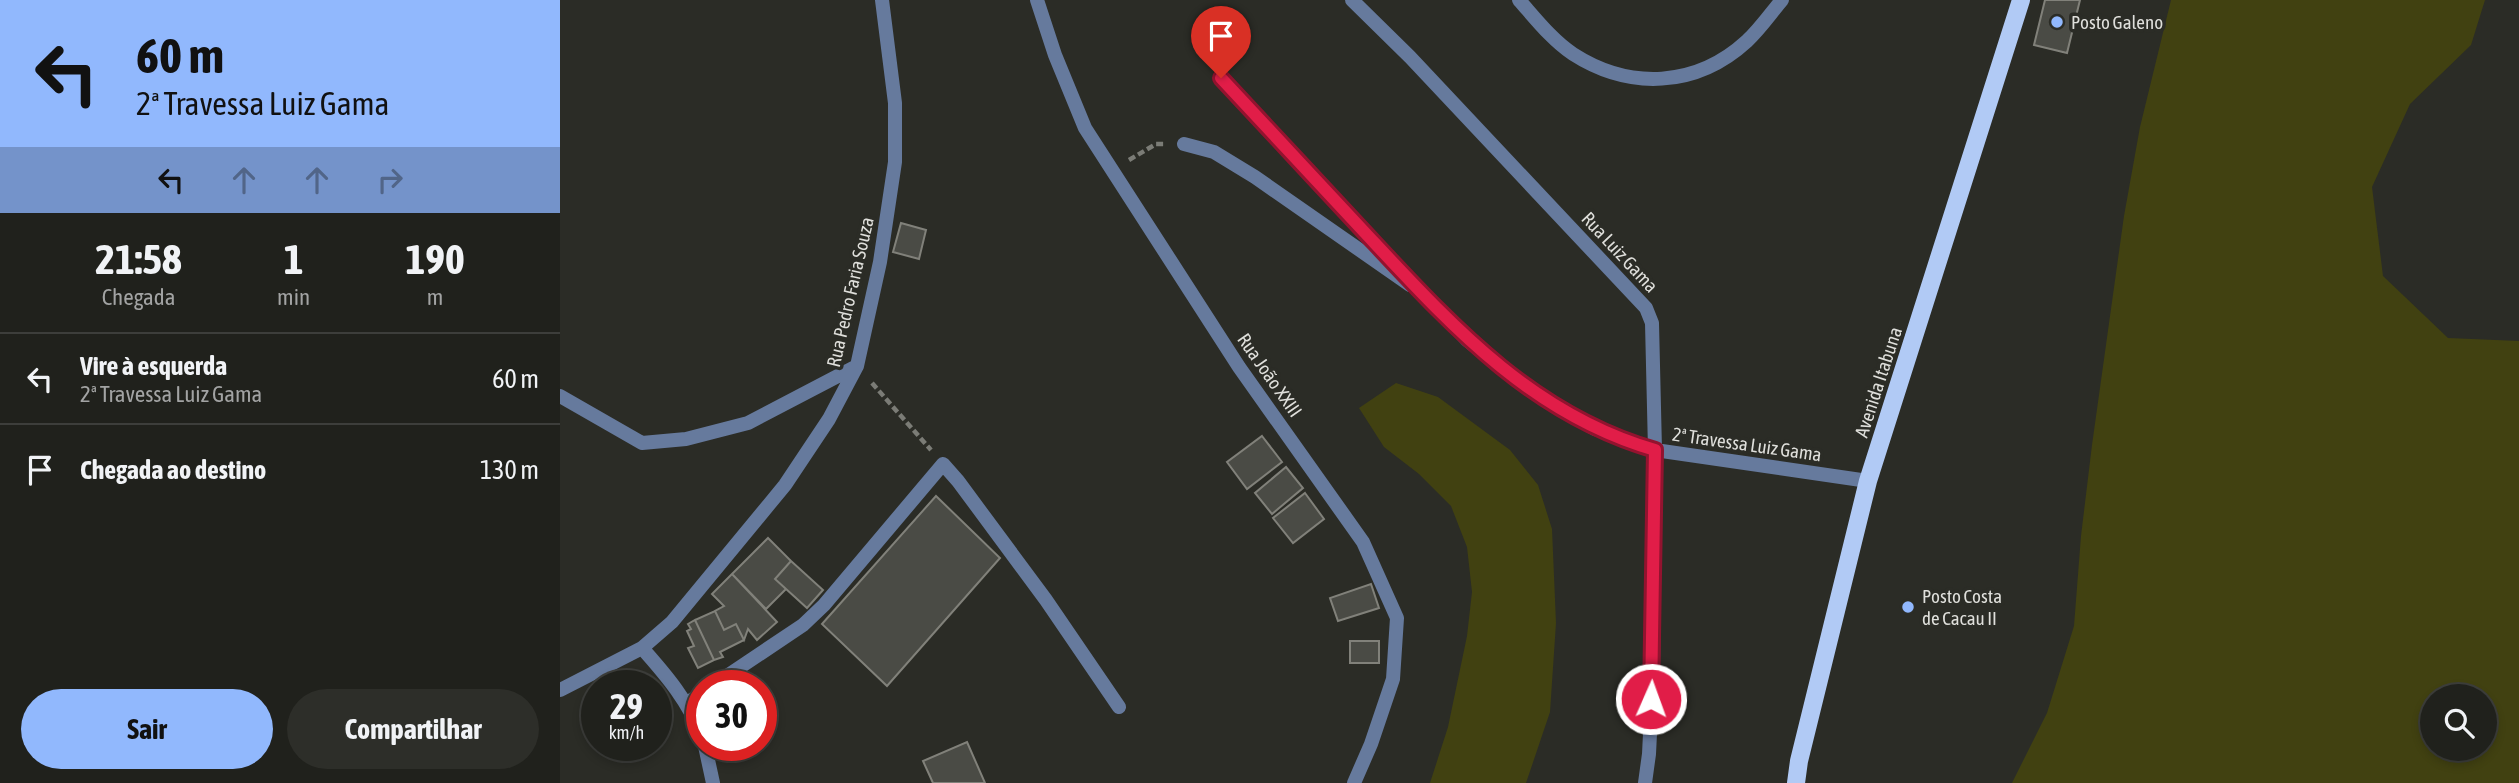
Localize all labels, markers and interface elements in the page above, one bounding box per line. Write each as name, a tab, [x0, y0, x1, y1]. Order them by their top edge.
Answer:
pin	[1191, 6, 1251, 78]
place label: Posto Galeno	[2071, 11, 2163, 33]
marker: Posto Galeno	[2049, 14, 2065, 30]
icon: arrive	[1202, 17, 1240, 55]
text: 60 m	[136, 27, 224, 83]
icon: left	[21, 28, 112, 119]
text: 2ª Travessa Luiz Gama	[136, 85, 390, 122]
icon: left	[152, 161, 190, 199]
icon: ahead	[225, 161, 263, 199]
icon: ahead	[298, 161, 336, 199]
icon: right	[371, 161, 409, 199]
street label: Rua Luiz Gama	[1577, 207, 1663, 297]
street label: Rua Pedro Faria Souza	[822, 215, 878, 369]
text: 21:58	[95, 235, 182, 283]
text: 1	[284, 235, 303, 283]
text: 190	[405, 235, 465, 283]
text: Chegada	[102, 284, 175, 310]
text: min	[277, 284, 310, 310]
text: m	[427, 284, 443, 310]
street label: Avenida Itabuna	[1850, 324, 1906, 440]
street label: Rua João XXIII	[1233, 329, 1307, 421]
text: Vire à esquerda	[80, 351, 227, 381]
icon: left	[21, 360, 59, 398]
text: 60 m	[492, 364, 539, 394]
text: 2ª Travessa Luiz Gama	[80, 381, 262, 407]
street label: 2ª Travessa Luiz Gama	[1671, 423, 1823, 465]
icon: arrive	[21, 451, 59, 489]
text: Chegada ao destino	[80, 455, 266, 485]
text: 130 m	[480, 455, 539, 485]
place label: Posto Costa de Cacau II	[1922, 585, 2002, 629]
marker: Posto Costa de Cacau II	[1900, 599, 1916, 615]
position arrow	[1614, 662, 1688, 736]
speed limit sign: 30	[686, 670, 777, 761]
map controls	[2420, 684, 2497, 761]
button: search	[2420, 684, 2497, 761]
text: 29	[610, 686, 643, 726]
button: Sair	[21, 689, 273, 769]
button: Compartilhar	[287, 689, 539, 769]
text: km/h	[609, 722, 644, 743]

